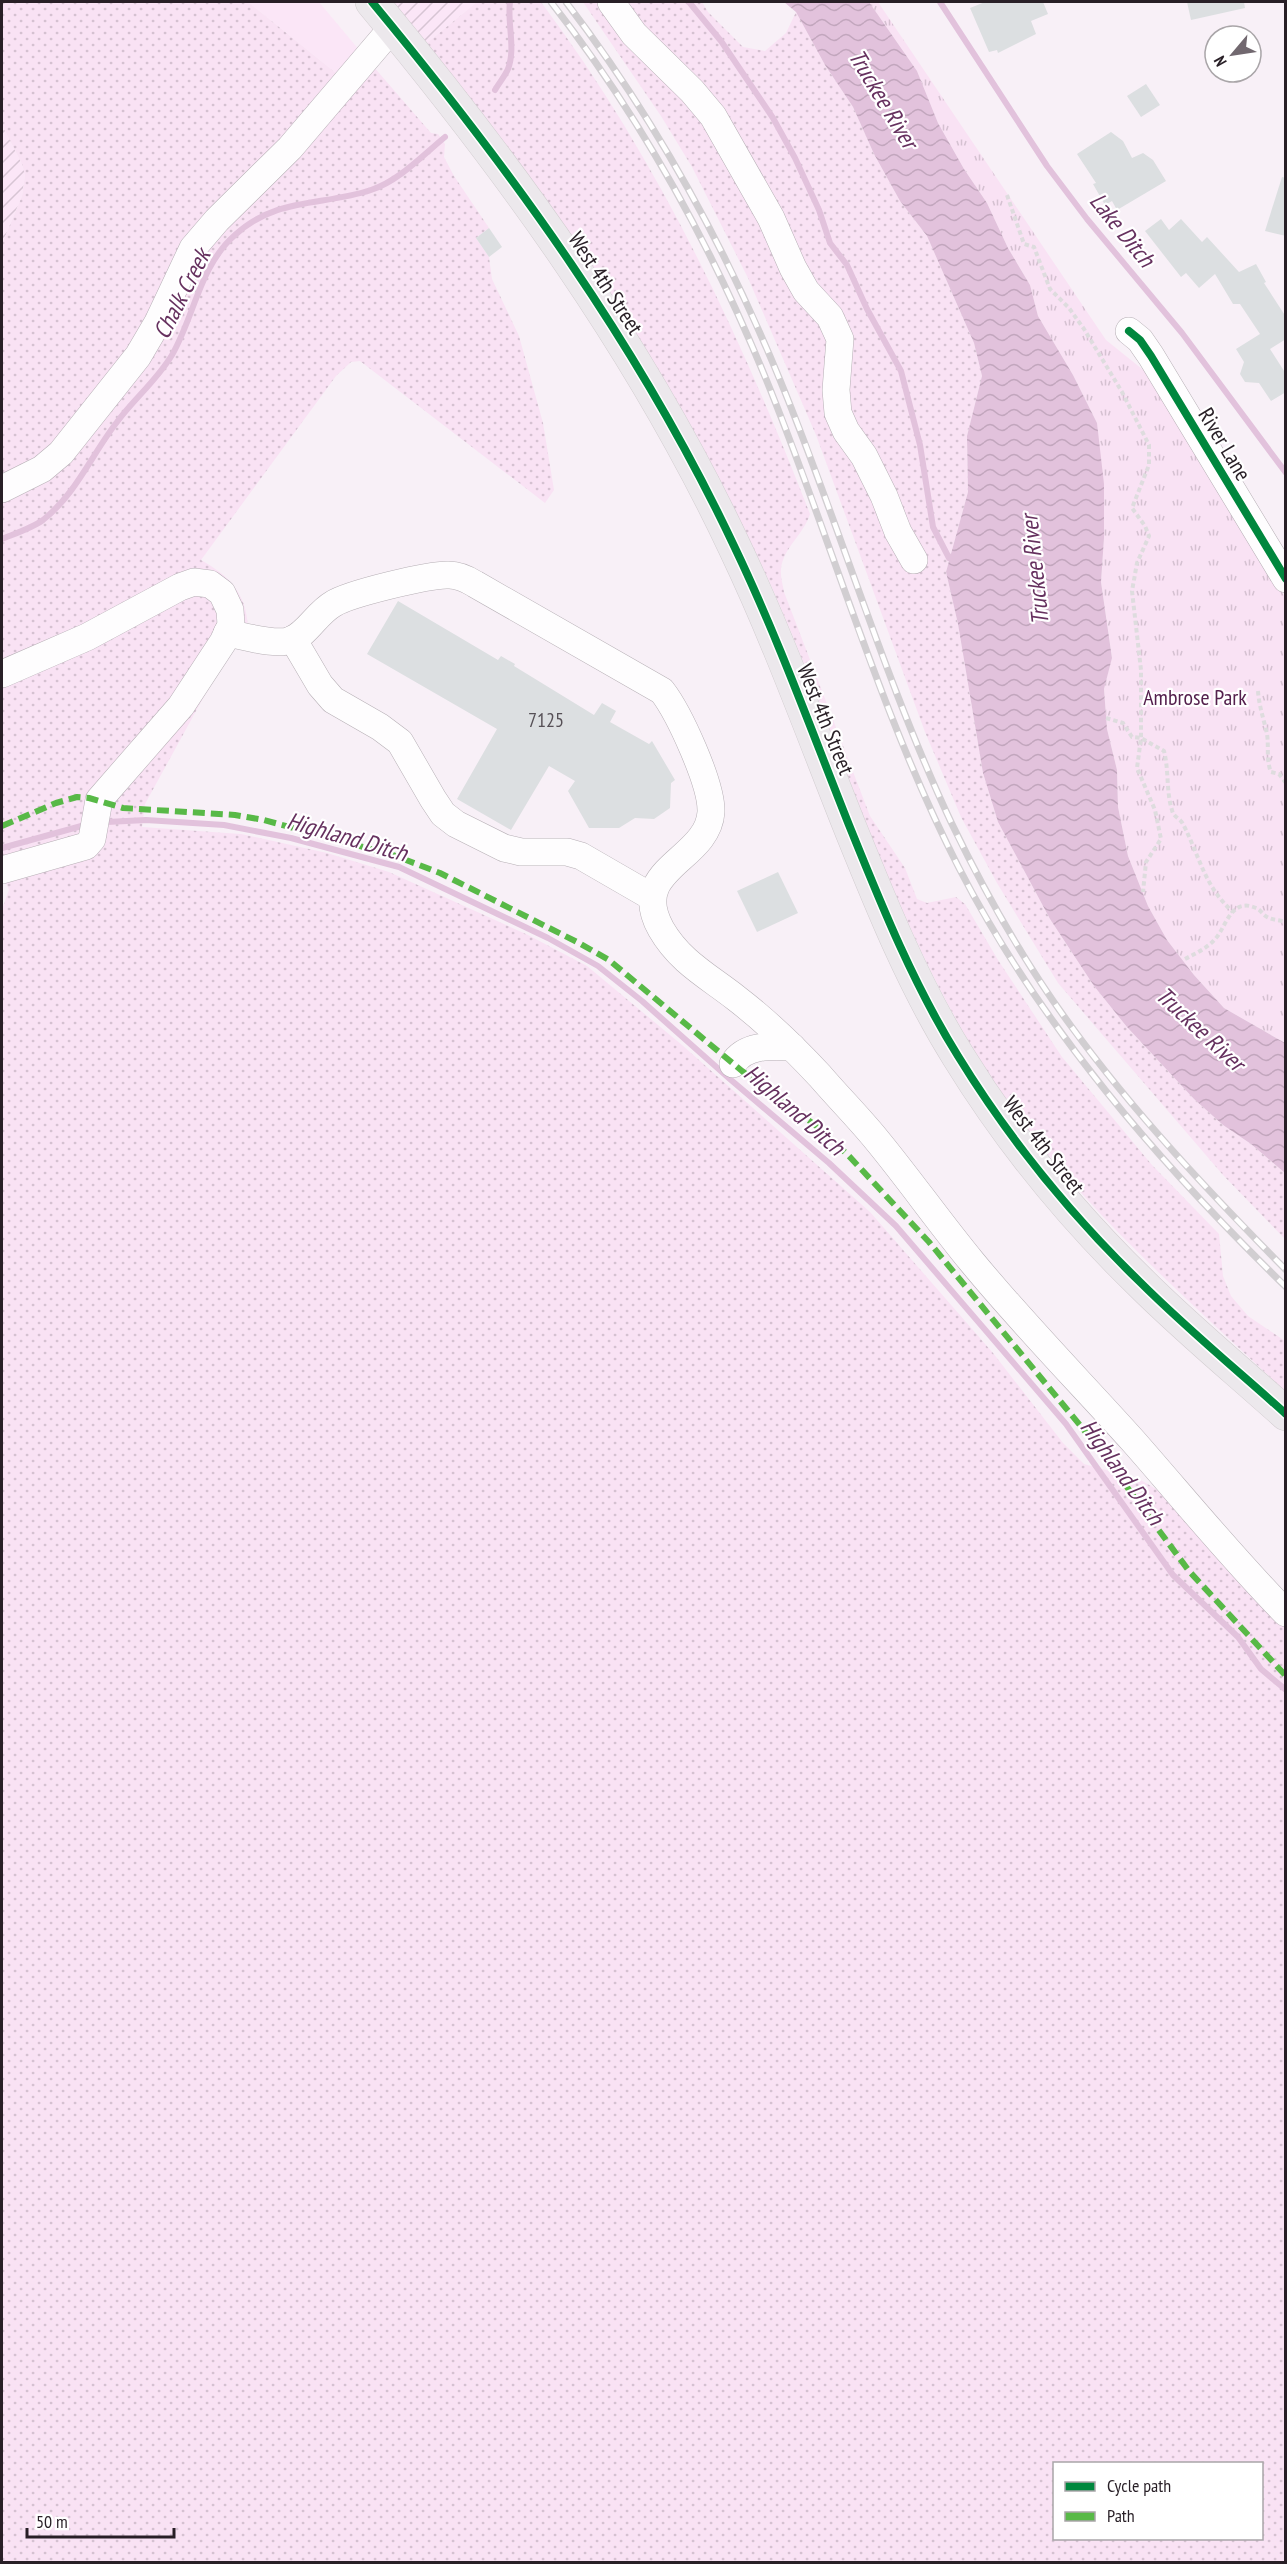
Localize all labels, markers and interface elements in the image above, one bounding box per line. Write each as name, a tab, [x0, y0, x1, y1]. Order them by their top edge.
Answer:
north arrow	[1203, 24, 1263, 84]
water label: Truckee River	[842, 43, 927, 157]
text: N	[1209, 53, 1231, 70]
water label: Lake Ditch	[1083, 186, 1163, 274]
street label: West 4th Street	[562, 226, 650, 340]
water label: Chalk Creek	[146, 241, 219, 344]
street label: River Lane	[1192, 402, 1258, 486]
water label: Truckee River	[1013, 510, 1056, 627]
street label: West 4th Street	[791, 659, 861, 779]
park label: Ambrose Park	[1143, 683, 1247, 711]
house number: 7125	[528, 707, 564, 733]
water label: Highland Ditch	[283, 805, 412, 869]
water label: Truckee River	[1149, 980, 1254, 1080]
water label: Highland Ditch	[738, 1057, 852, 1163]
street label: West 4th Street	[997, 1090, 1091, 1200]
water label: Highland Ditch	[1074, 1413, 1172, 1532]
legend	[1053, 2462, 1263, 2540]
text: Cycle path	[1107, 2474, 1171, 2497]
scale bar	[27, 2501, 174, 2539]
text: Path	[1107, 2504, 1135, 2527]
text: 50 m	[36, 2510, 68, 2533]

